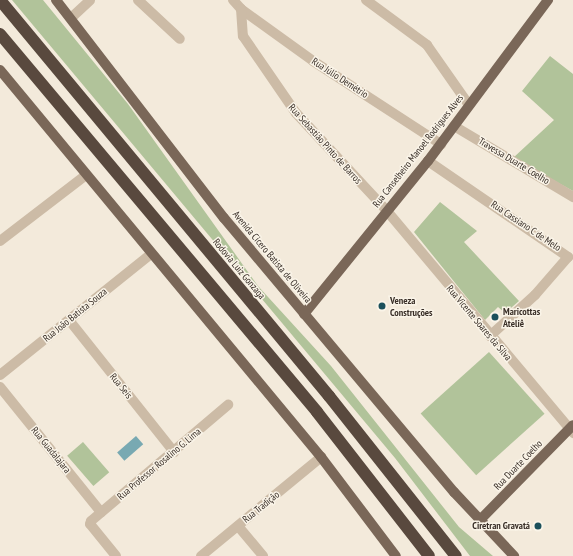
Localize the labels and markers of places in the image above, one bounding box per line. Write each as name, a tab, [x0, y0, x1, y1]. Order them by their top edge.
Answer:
place label: Veneza Construções	[390, 294, 433, 318]
marker: Veneza Construções	[377, 301, 387, 311]
place label: Maricottas Ateliê	[503, 305, 540, 328]
marker: Maricottas Ateliê	[490, 312, 500, 322]
place label: Ciretran Gravatá	[472, 520, 530, 532]
marker: Ciretran Gravatá	[533, 521, 543, 531]

